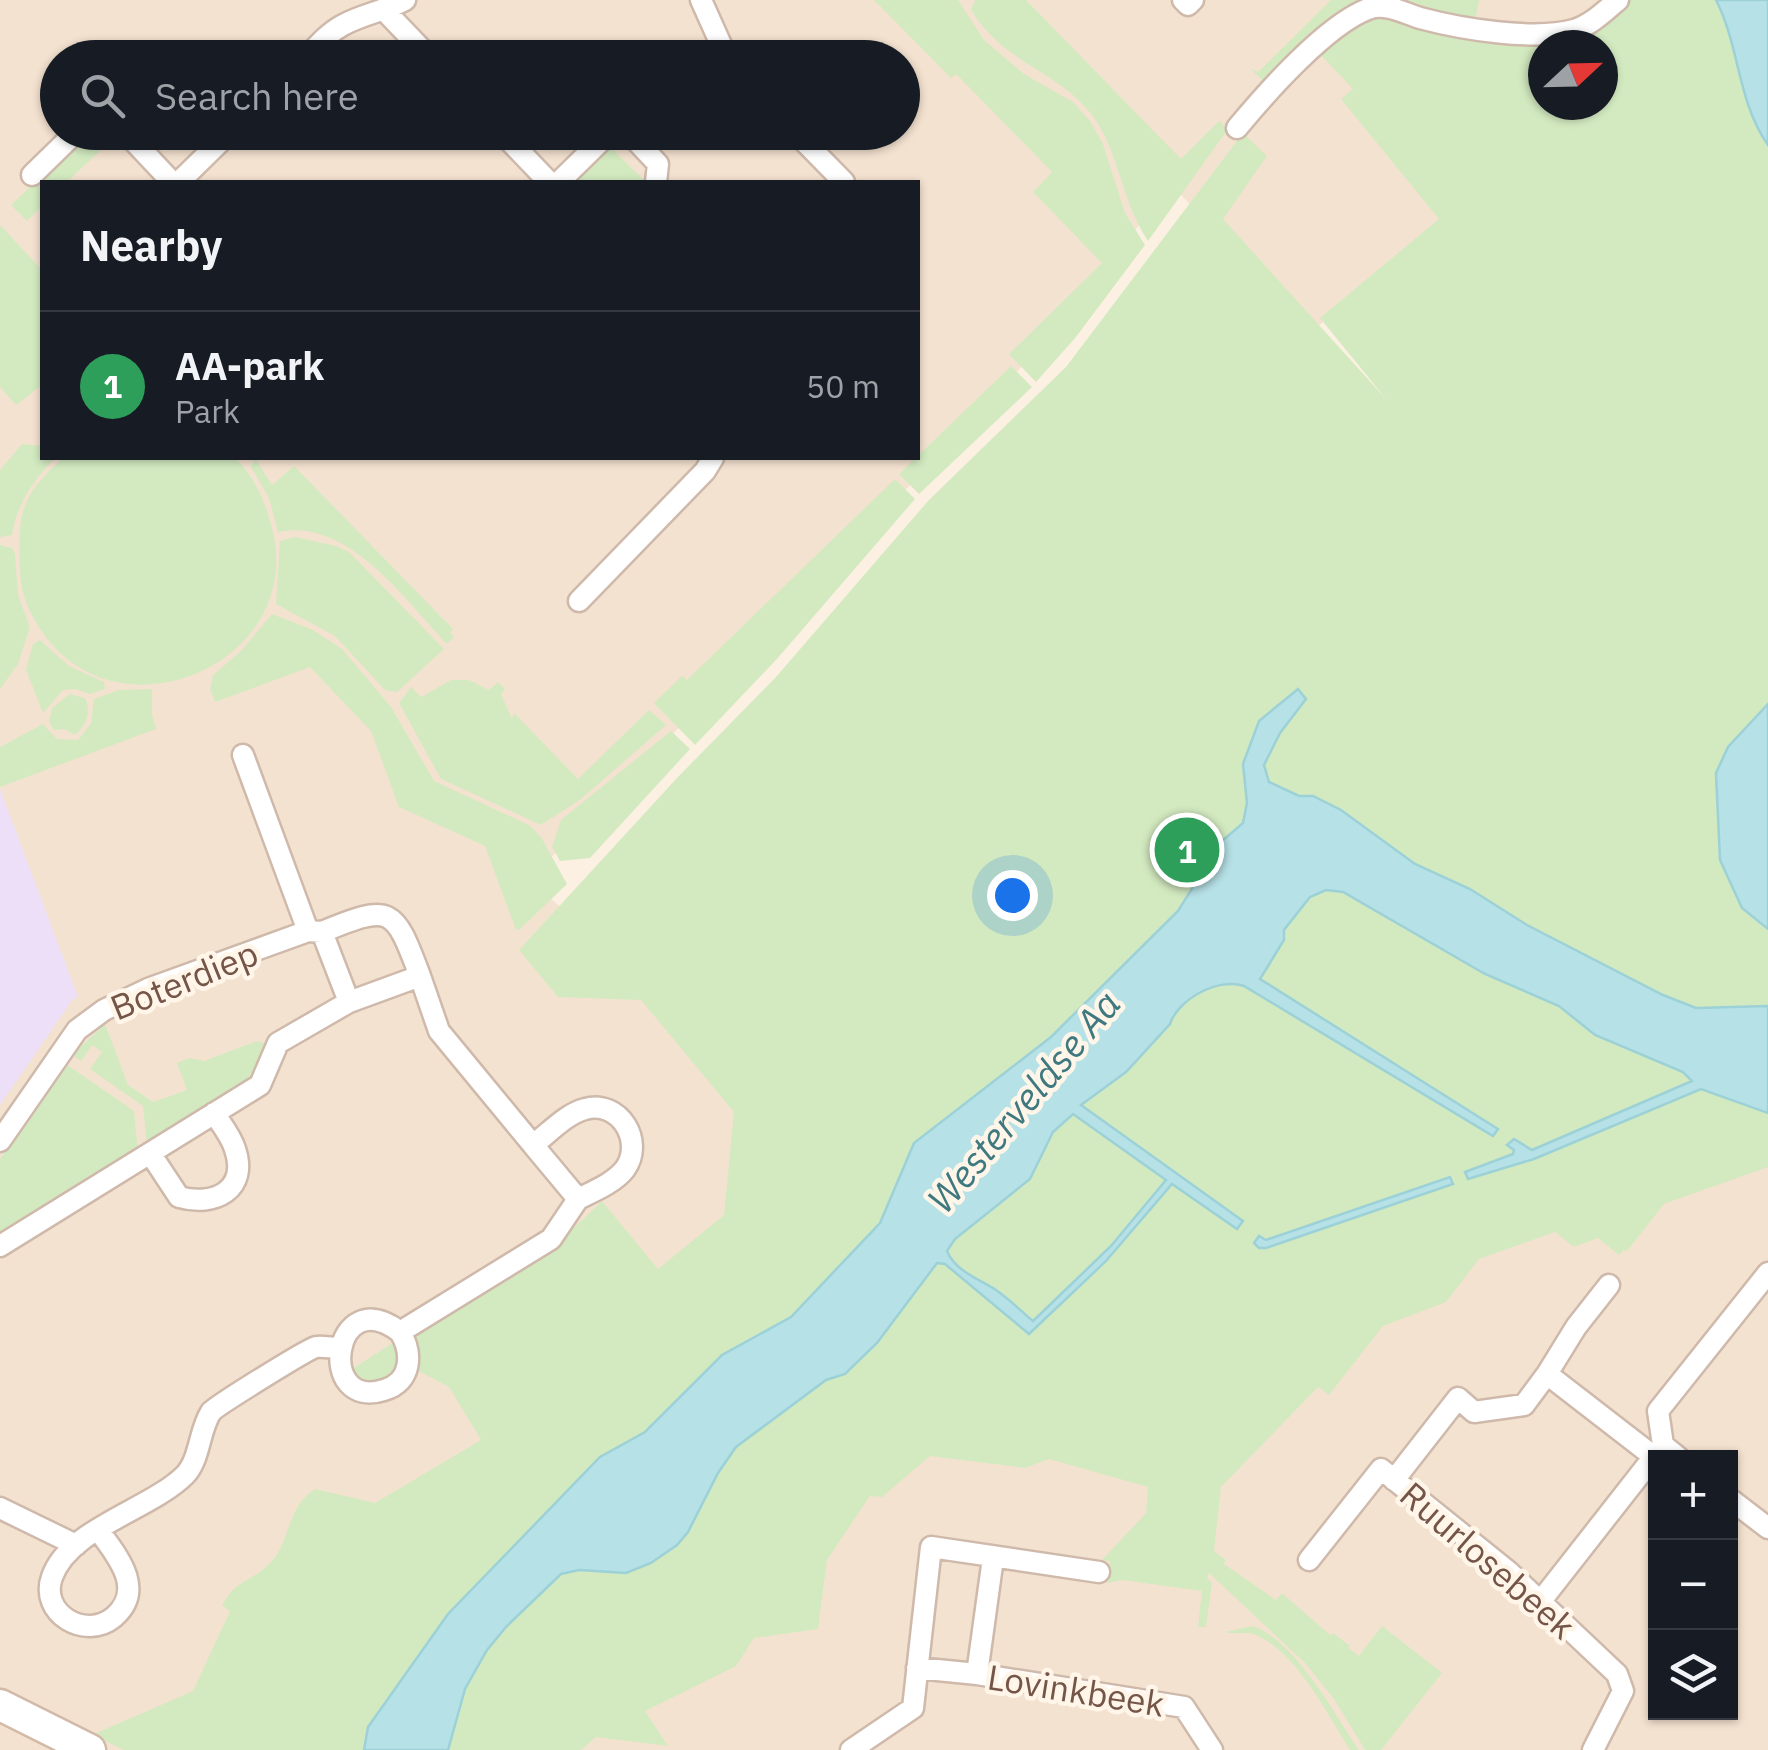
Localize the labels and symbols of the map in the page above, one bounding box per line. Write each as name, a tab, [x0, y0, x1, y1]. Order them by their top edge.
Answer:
north arrow	[1528, 30, 1618, 120]
pin: 1	[1154, 812, 1220, 888]
your location	[987, 870, 1038, 921]
street label: Boterdiep	[104, 930, 264, 1030]
water label: Westerveldse Aa	[916, 980, 1130, 1222]
street label: Ruurlosebeek	[1391, 1471, 1585, 1649]
street label: Lovinkbeek	[985, 1653, 1167, 1727]

